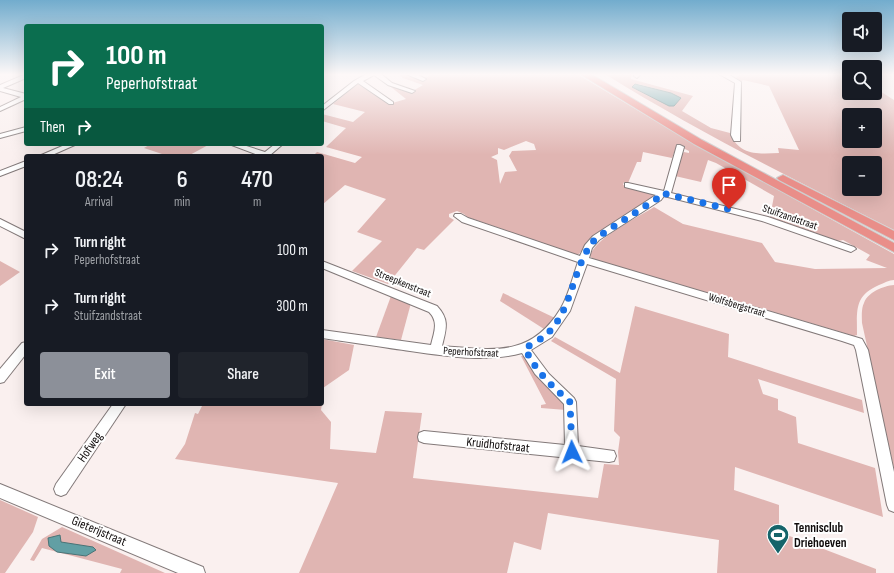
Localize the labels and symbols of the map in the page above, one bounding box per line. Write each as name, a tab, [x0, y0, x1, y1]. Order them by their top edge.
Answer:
pin	[712, 168, 746, 209]
street label: Stuifzandstraat	[761, 201, 820, 233]
street label: Streepkenstraat	[373, 266, 434, 300]
street label: Wolfsbergstraat	[707, 290, 768, 320]
street label: Peperhofstraat	[443, 344, 500, 360]
street label: Hofweg	[74, 429, 106, 465]
position arrow	[551, 431, 593, 473]
street label: Kruidhofstraat	[466, 434, 531, 456]
street label: Gieterijstraat	[69, 512, 129, 550]
place label: Tennisclub Driehoeven	[794, 520, 847, 551]
sports icon: Tennisclub Driehoeven	[765, 522, 791, 555]

